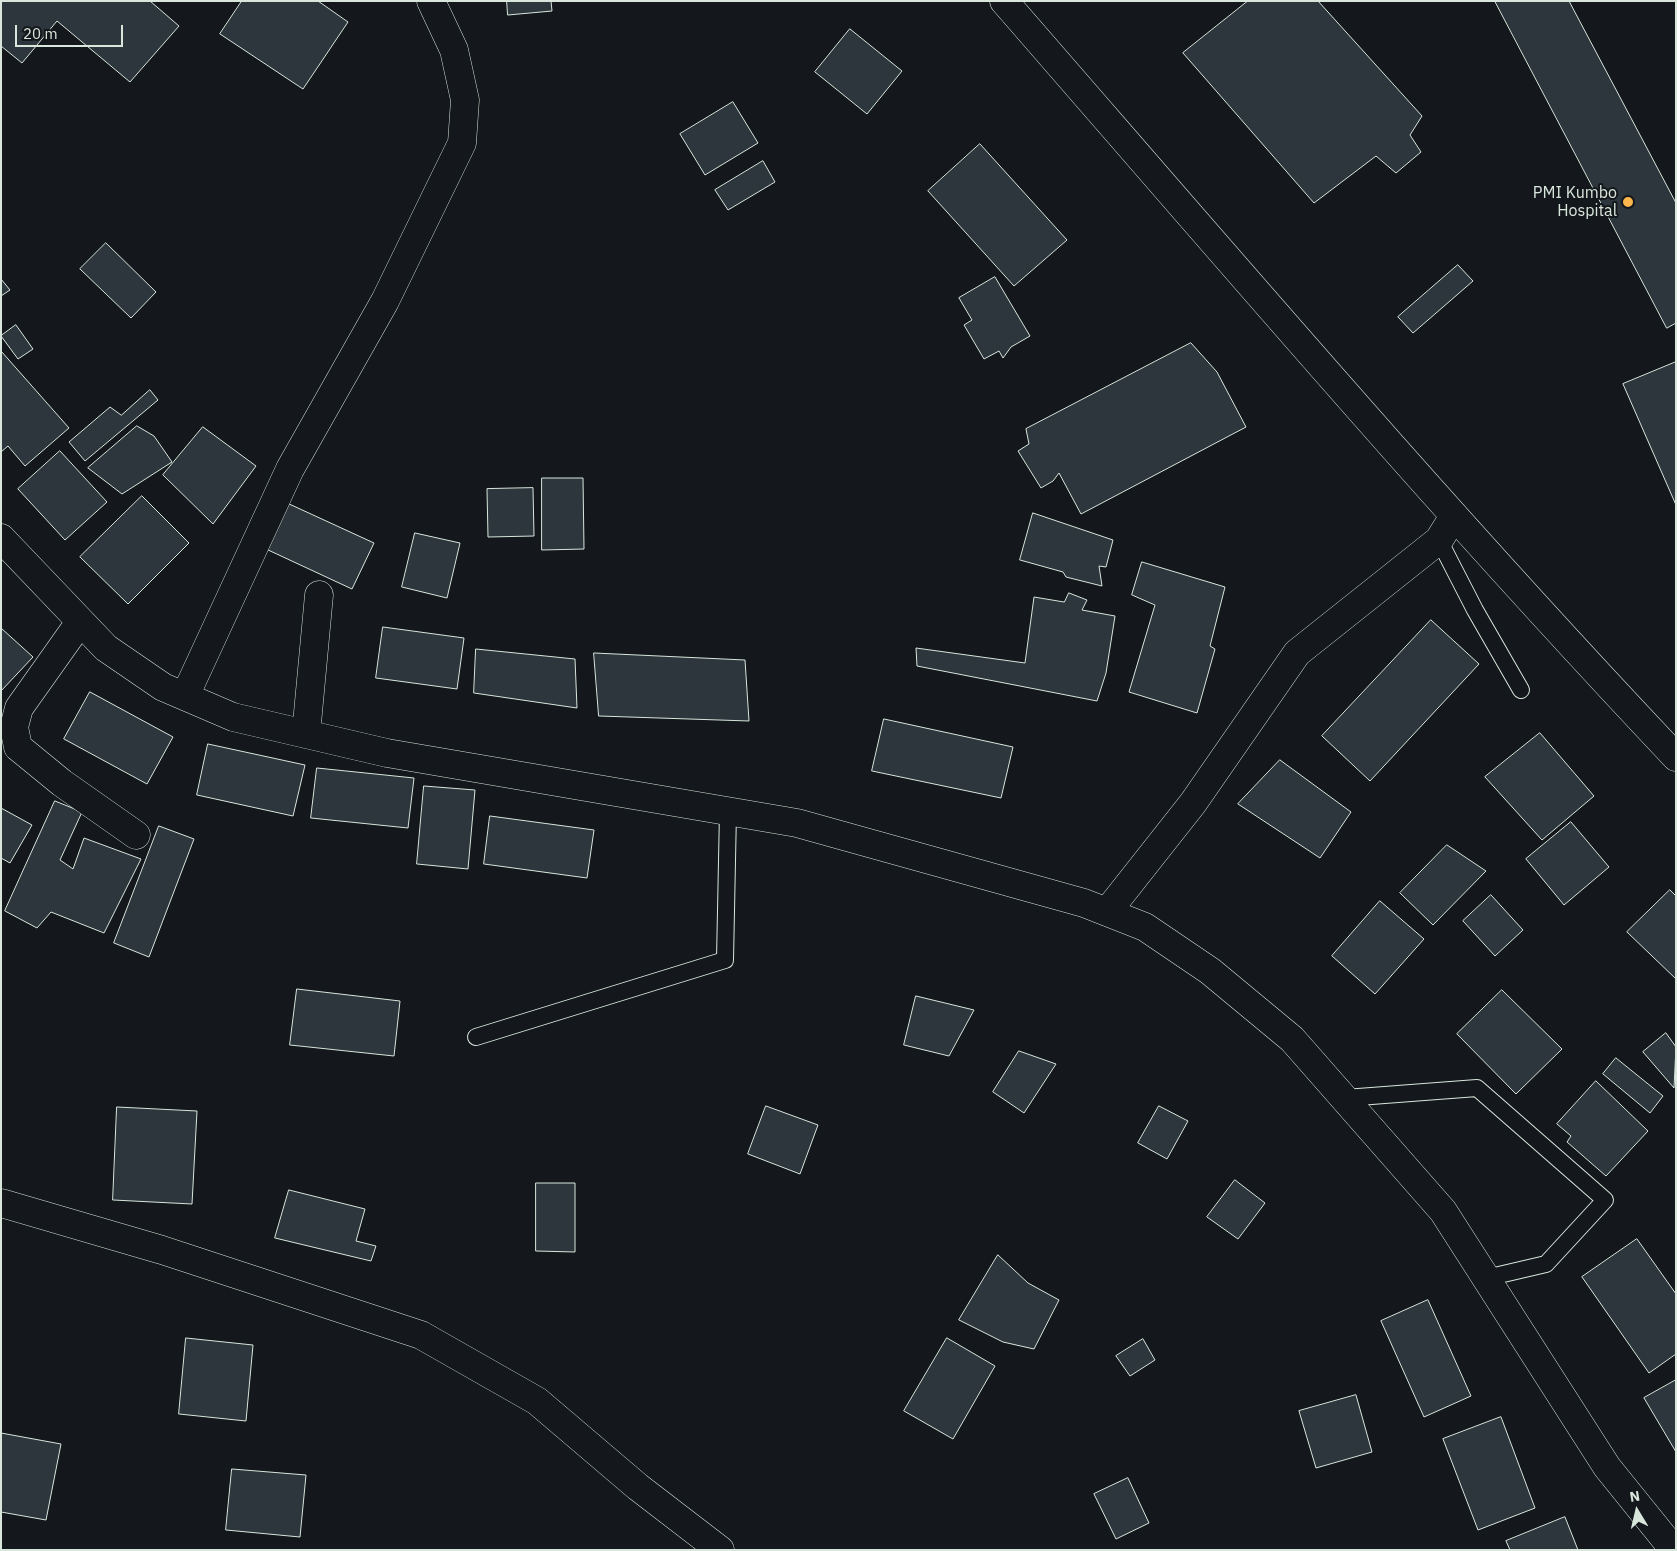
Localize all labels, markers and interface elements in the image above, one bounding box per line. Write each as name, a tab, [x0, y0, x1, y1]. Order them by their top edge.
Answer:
scale bar	[18, 15, 125, 47]
text: 20 m	[23, 24, 58, 43]
place label: PMI Kumbo Hospital	[1533, 183, 1617, 221]
marker: PMI Kumbo Hospital	[1621, 195, 1635, 209]
north arrow	[1612, 1486, 1662, 1536]
text: N	[1628, 1487, 1641, 1506]

